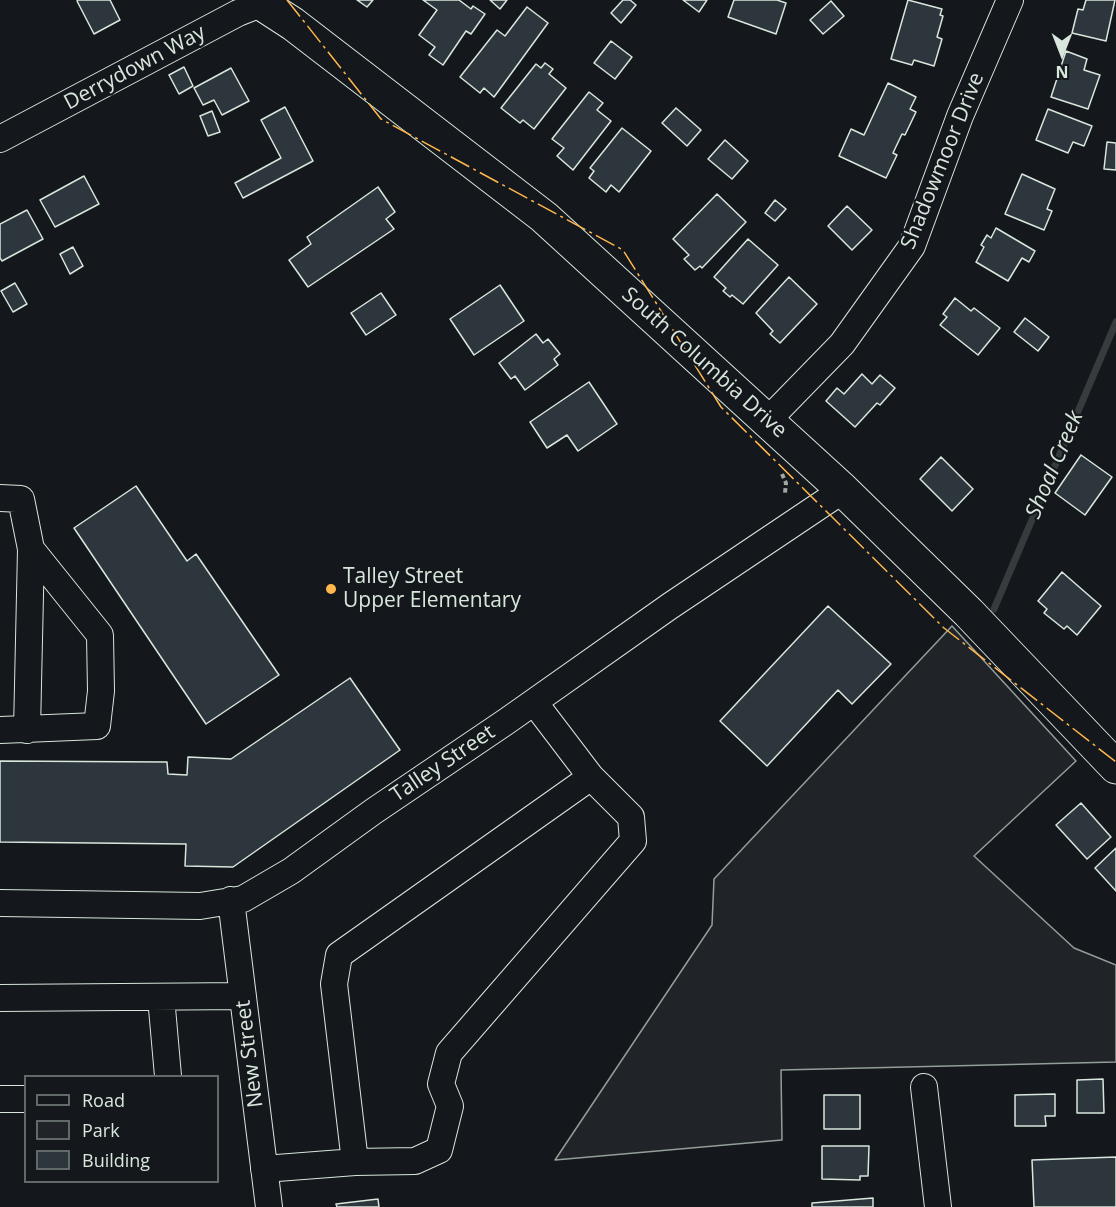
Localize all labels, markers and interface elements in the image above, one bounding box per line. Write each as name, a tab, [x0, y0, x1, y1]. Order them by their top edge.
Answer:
street label: Derrydown Way	[60, 20, 210, 116]
north arrow	[1032, 24, 1092, 84]
text: N	[1056, 61, 1069, 83]
street label: Shadowmoor Drive	[896, 69, 990, 253]
street label: South Columbia Drive	[616, 282, 792, 444]
water label: Shoal Creek	[1021, 407, 1089, 523]
place label: Talley Street Upper Elementary	[343, 564, 521, 614]
marker: Talley Street Upper Elementary	[324, 582, 338, 596]
street label: Talley Street	[386, 720, 500, 808]
street label: New Street	[231, 999, 269, 1109]
legend	[24, 1075, 219, 1183]
text: Road	[82, 1088, 125, 1112]
text: Park	[82, 1118, 120, 1142]
text: Building	[82, 1148, 150, 1172]

